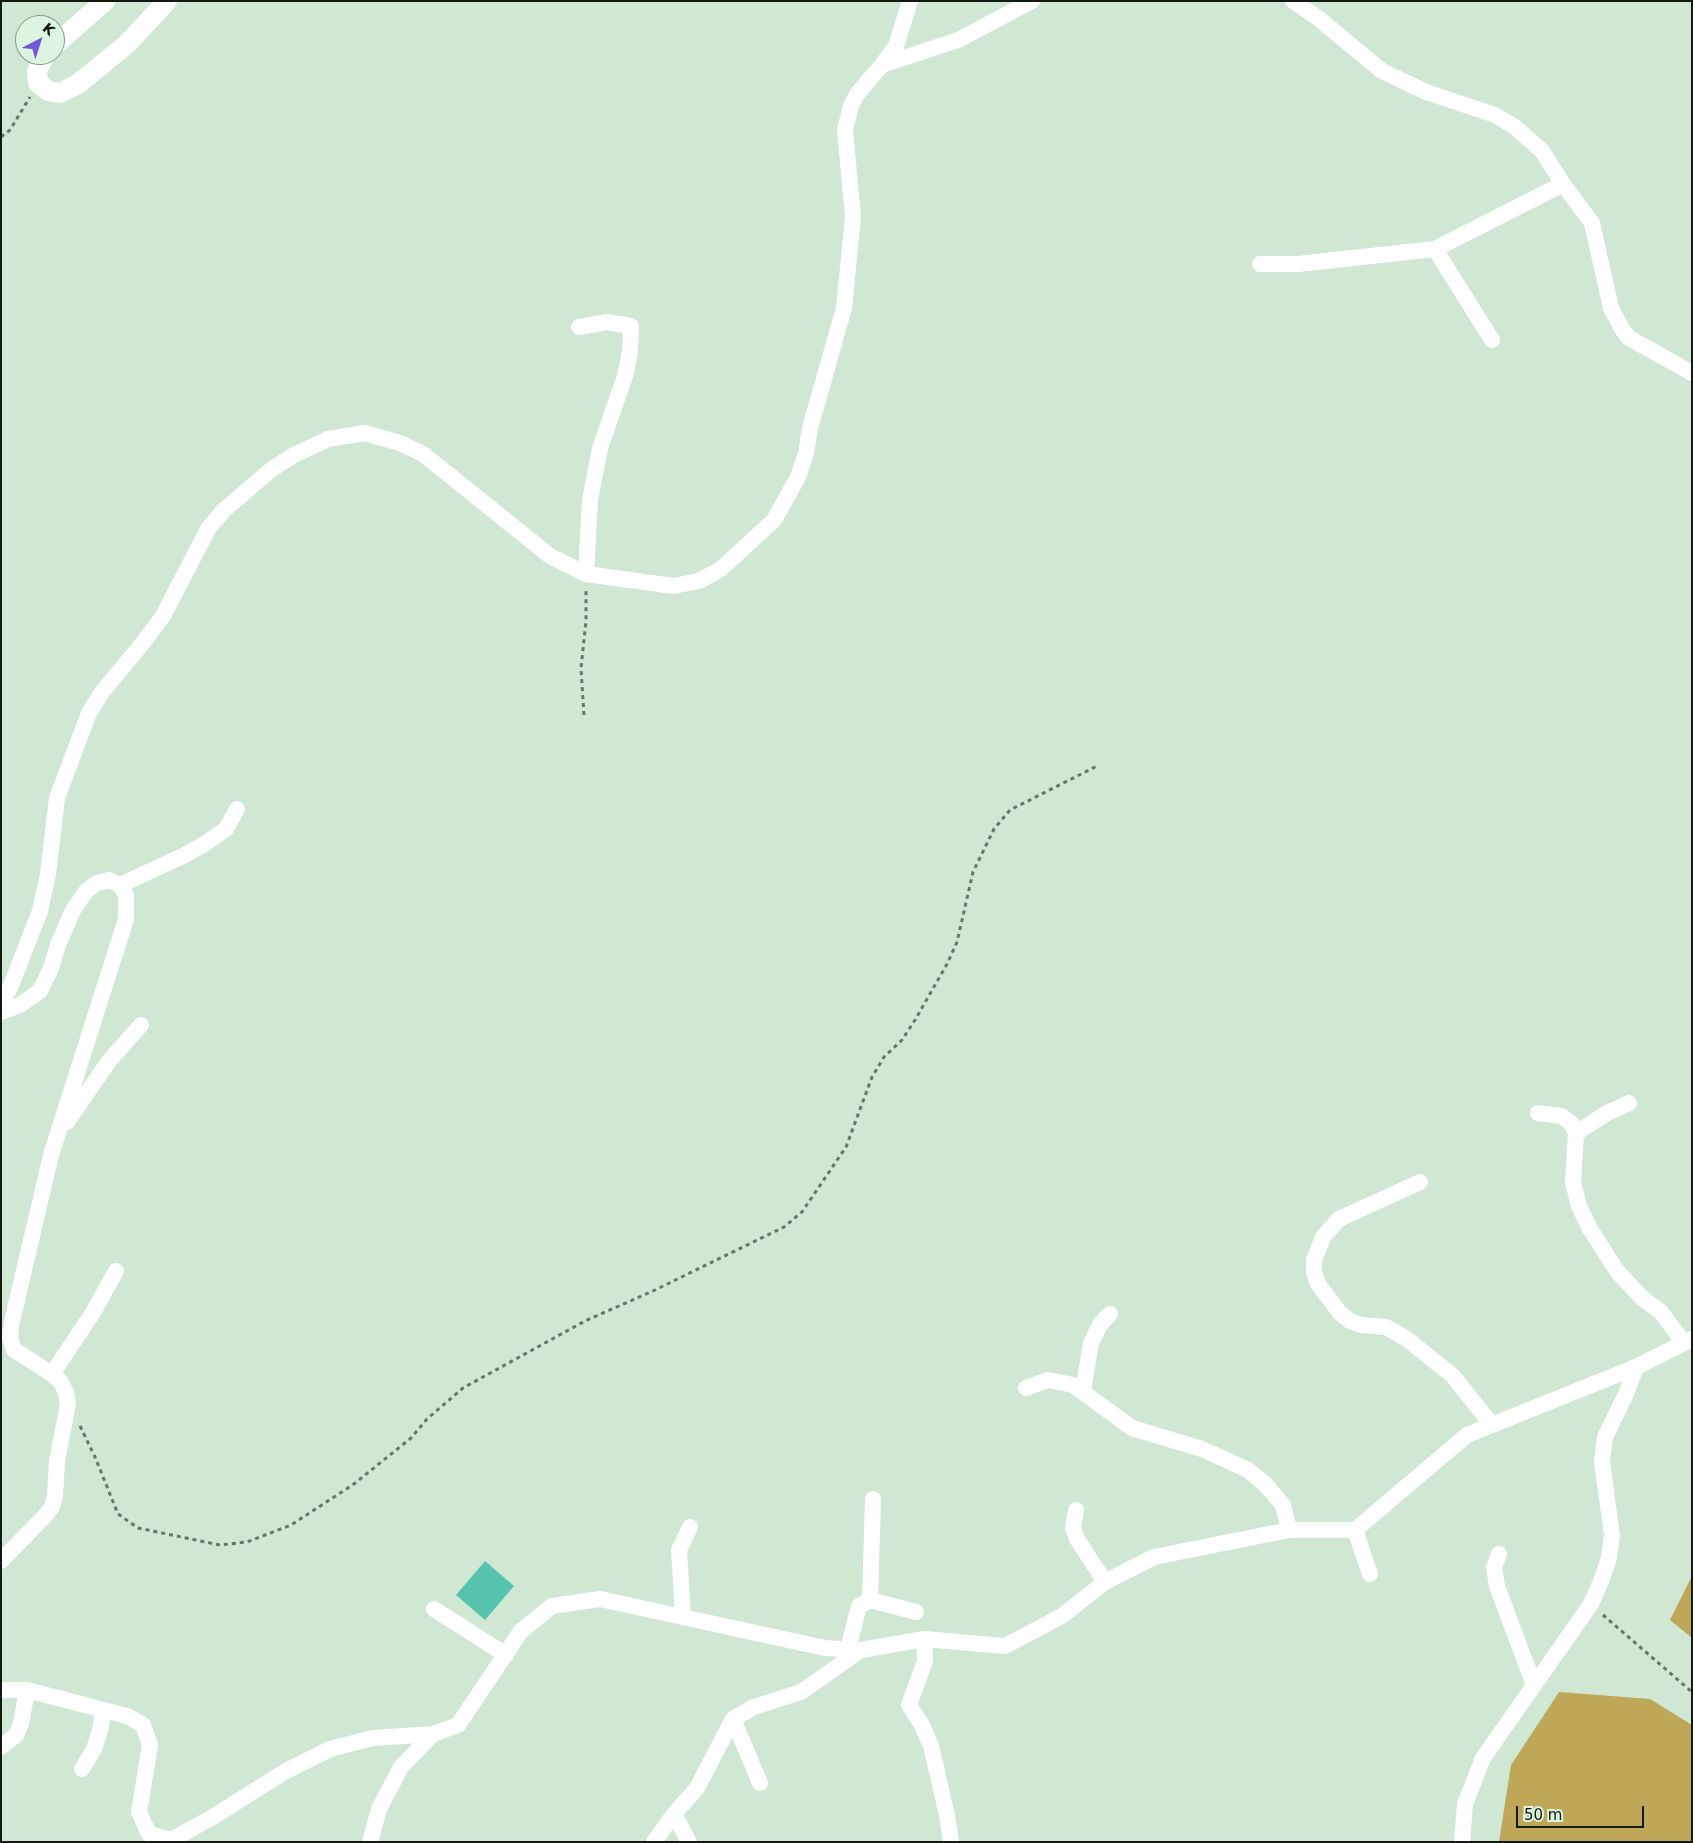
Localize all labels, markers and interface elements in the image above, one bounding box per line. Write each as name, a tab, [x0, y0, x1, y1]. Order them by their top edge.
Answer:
north arrow	[15, 15, 65, 65]
text: K	[40, 20, 58, 39]
scale bar	[1518, 1796, 1646, 1828]
text: 50 m	[1524, 1806, 1562, 1824]

